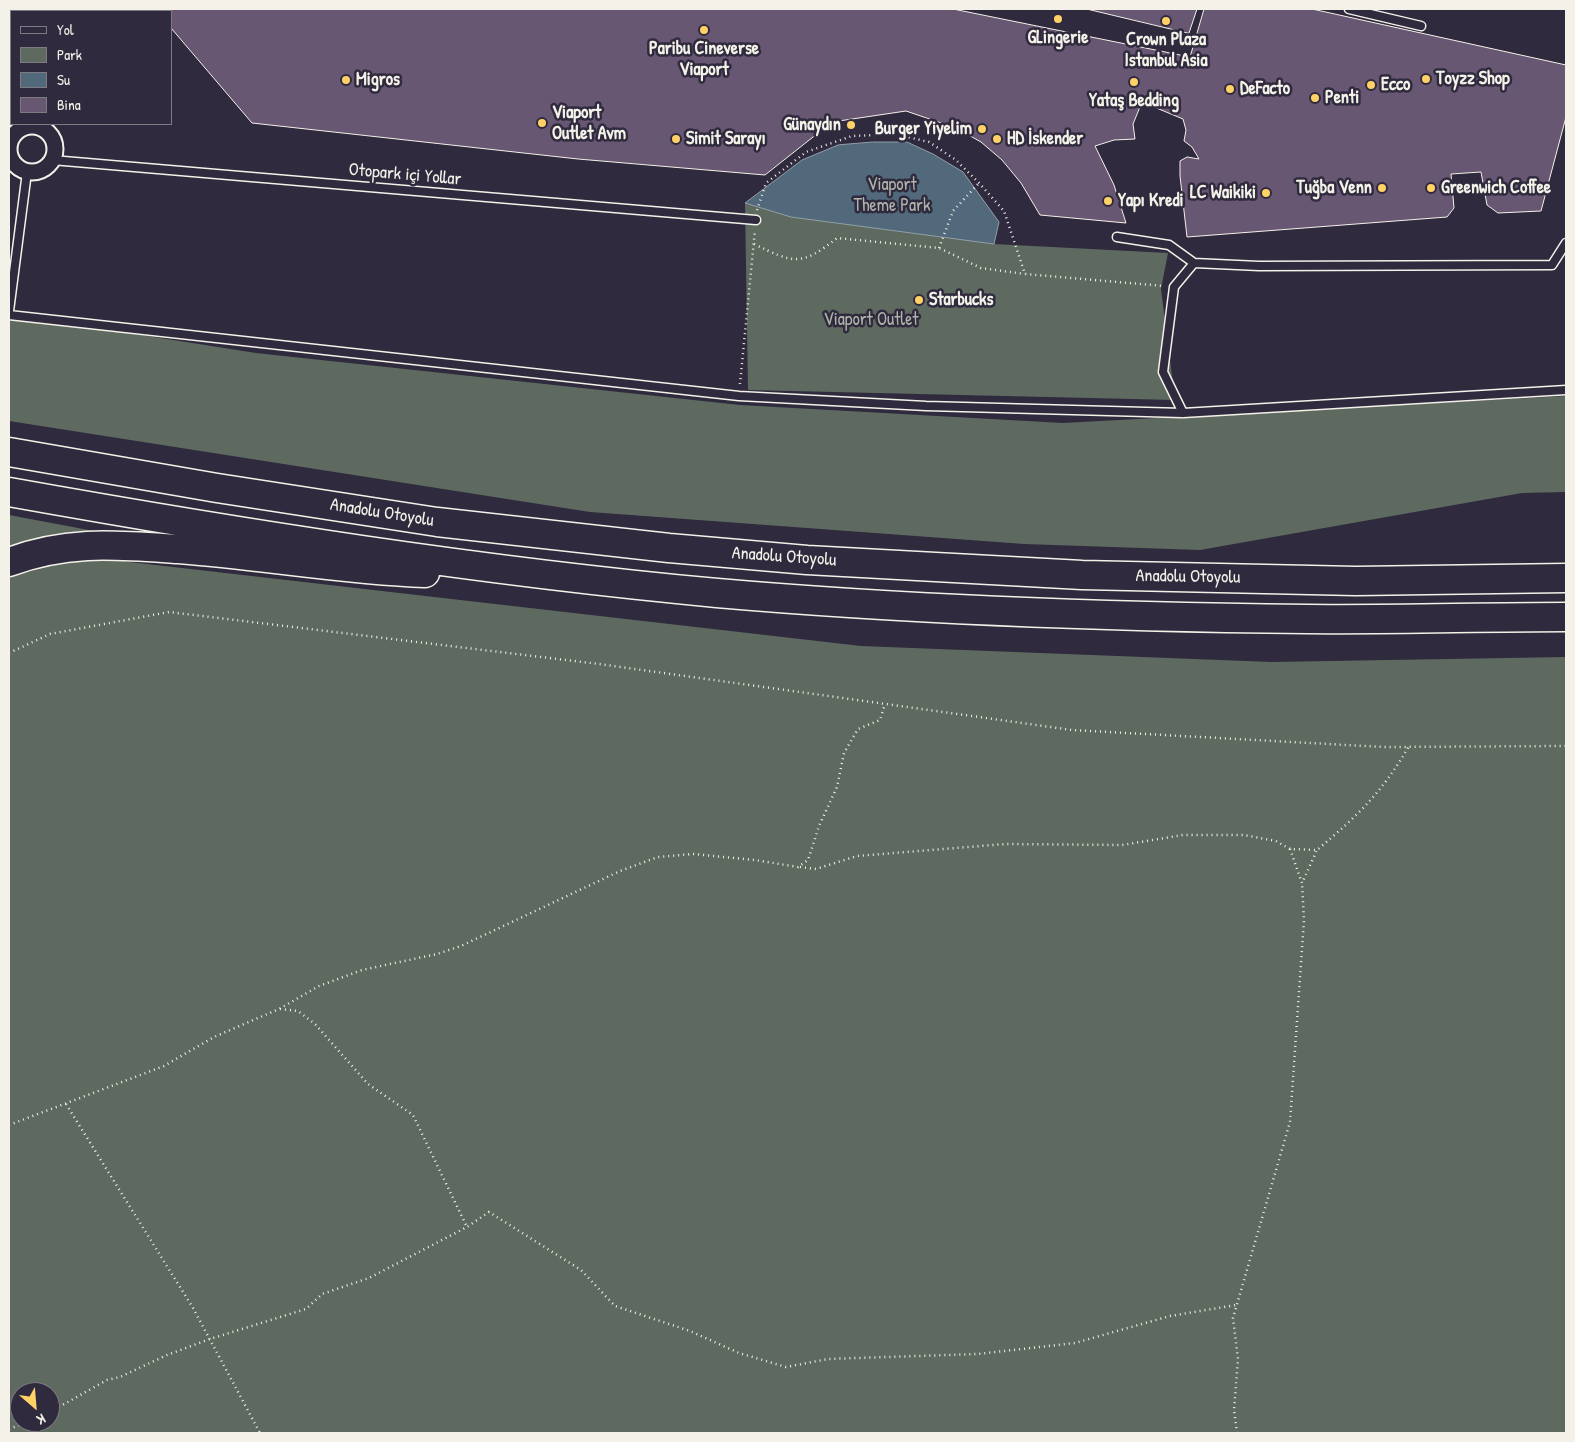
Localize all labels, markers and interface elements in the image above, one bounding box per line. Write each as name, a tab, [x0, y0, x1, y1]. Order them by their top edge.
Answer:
legend	[10, 10, 172, 125]
marker: GLingerie	[1052, 13, 1064, 25]
marker: Crown Plaza Istanbul Asia	[1160, 15, 1172, 27]
text: Yol	[57, 19, 74, 40]
marker: Paribu Cineverse Viaport	[698, 24, 710, 36]
place label: GLingerie	[1028, 27, 1088, 49]
place label: Crown Plaza Istanbul Asia	[1125, 29, 1207, 72]
place label: Paribu Cineverse Viaport	[649, 38, 759, 80]
text: Park	[57, 44, 82, 65]
place label: Toyzz Shop	[1436, 68, 1510, 90]
text: Su	[57, 69, 70, 90]
place label: Migros	[356, 69, 400, 91]
marker: Toyzz Shop	[1420, 73, 1432, 85]
marker: Migros	[340, 74, 352, 86]
place label: Ecco	[1381, 74, 1410, 96]
marker: Yataş Bedding	[1128, 76, 1140, 88]
place label: DeFacto	[1240, 78, 1290, 100]
marker: Ecco	[1365, 79, 1377, 91]
marker: DeFacto	[1224, 83, 1236, 95]
place label: Penti	[1325, 87, 1359, 109]
place label: Yataş Bedding	[1089, 90, 1179, 112]
marker: Penti	[1309, 92, 1321, 104]
text: Bina	[57, 94, 81, 115]
place label: Viaport Outlet Avm	[552, 102, 626, 144]
place label: Günaydın	[783, 114, 841, 136]
marker: Viaport Outlet Avm	[536, 117, 548, 129]
place label: Burger Yiyelim	[875, 118, 972, 140]
marker: Günaydın	[845, 119, 857, 131]
marker: Burger Yiyelim	[976, 123, 988, 135]
place label: Simit Sarayı	[686, 128, 766, 150]
place label: HD İskender	[1007, 128, 1083, 150]
marker: Simit Sarayı	[670, 133, 682, 145]
marker: HD İskender	[991, 133, 1003, 145]
street label: Otopark içi Yollar	[348, 159, 462, 191]
park label: Viaport Theme Park	[854, 174, 930, 216]
place label: Tuğba Venn	[1296, 177, 1372, 199]
place label: Greenwich Coffee	[1441, 177, 1551, 199]
place label: LC Waikiki	[1190, 182, 1256, 204]
marker: Tuğba Venn	[1376, 182, 1388, 194]
marker: Greenwich Coffee	[1425, 182, 1437, 194]
marker: LC Waikiki	[1260, 187, 1272, 199]
place label: Yapı Kredi	[1118, 190, 1183, 212]
marker: Yapı Kredi	[1102, 195, 1114, 207]
place label: Starbucks	[929, 289, 993, 311]
marker: Starbucks	[913, 294, 925, 306]
park label: Viaport Outlet	[824, 309, 918, 331]
street label: Anadolu Otoyolu	[329, 494, 435, 532]
street label: Anadolu Otoyolu	[731, 543, 837, 571]
street label: Anadolu Otoyolu	[1135, 565, 1241, 589]
north arrow	[10, 1382, 60, 1432]
text: K	[34, 1410, 49, 1430]

